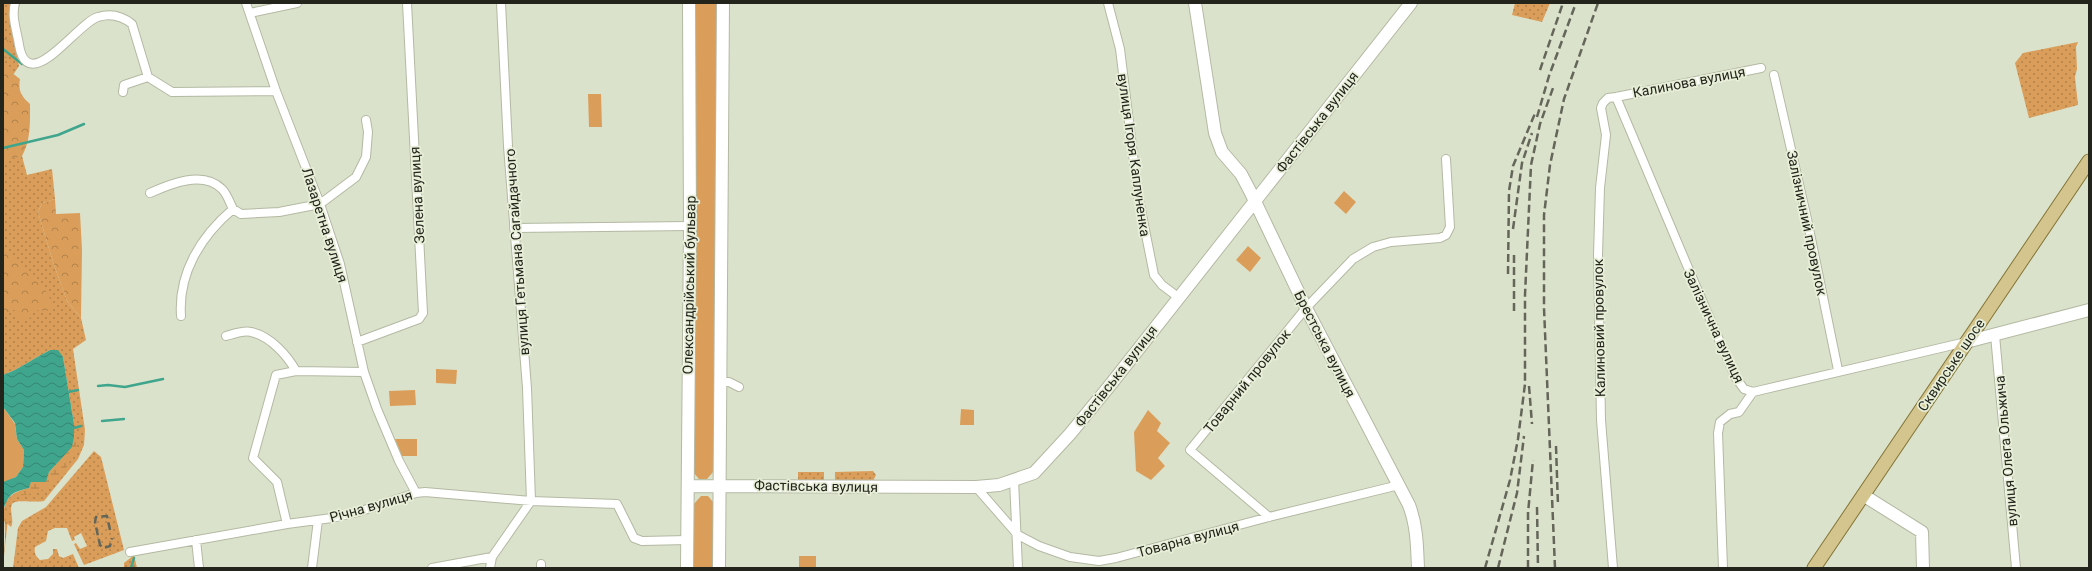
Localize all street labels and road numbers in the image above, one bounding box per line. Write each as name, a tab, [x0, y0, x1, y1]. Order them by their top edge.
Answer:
street label: Калинова вулиця	[1631, 63, 1747, 101]
street label: Фастівська вулиця	[1273, 68, 1361, 176]
street label: вулиця Ігоря Каплуненка	[1115, 72, 1153, 238]
street label: Зелена вулиця	[406, 146, 428, 244]
street label: вулиця Гетьмана Сагайдачного	[502, 148, 532, 356]
street label: Залізничний провулок	[1784, 149, 1830, 297]
street label: Лазаретна вулиця	[299, 166, 351, 284]
street label: Олександрійський бульвар	[679, 195, 699, 375]
street label: Калиновий провулок	[1590, 258, 1608, 397]
street label: Залізнична вулиця	[1681, 266, 1747, 386]
street label: Брестська вулиця	[1291, 288, 1359, 400]
street label: Сквирське шосе	[1914, 316, 1988, 414]
street label: Фастівська вулиця	[1072, 322, 1160, 430]
street label: Товарний провулок	[1200, 326, 1294, 436]
street label: вулиця Олега Ольжича	[1991, 375, 2021, 527]
street label: Фастівська вулиця	[754, 477, 878, 495]
street label: Річна вулиця	[328, 487, 414, 525]
street label: Товарна вулиця	[1135, 518, 1241, 560]

